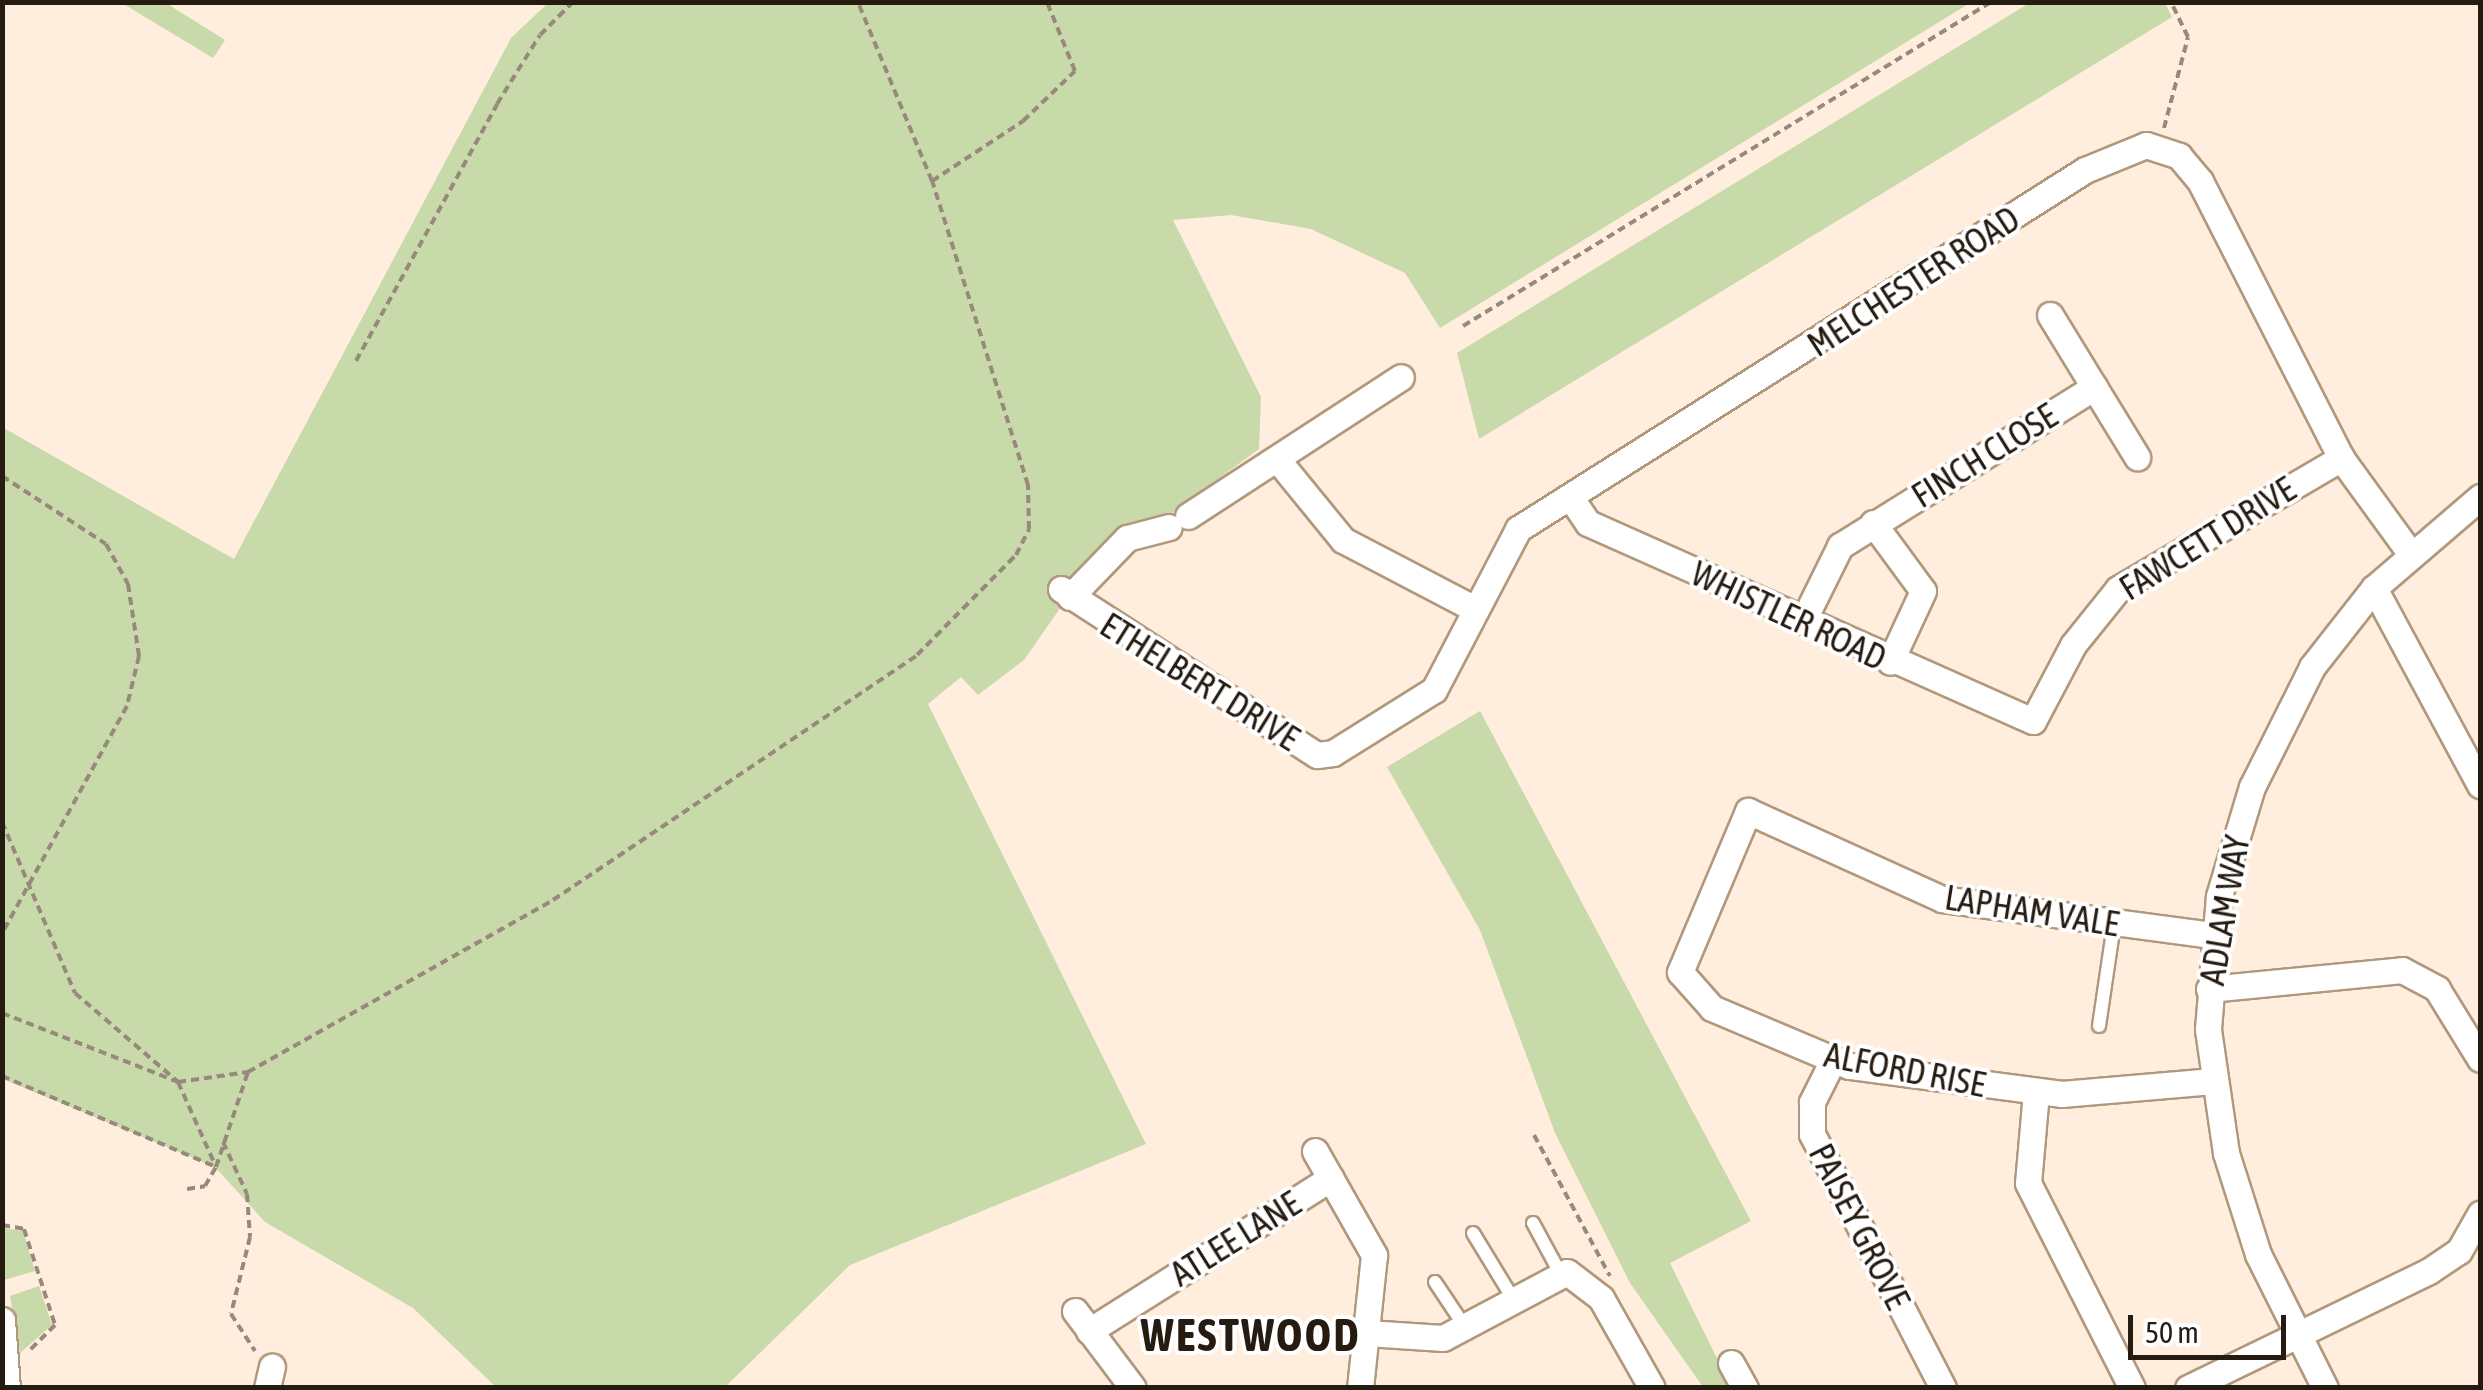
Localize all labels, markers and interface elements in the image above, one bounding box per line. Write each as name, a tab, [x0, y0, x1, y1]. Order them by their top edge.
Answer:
street label: MELCHESTER ROAD	[1799, 197, 2027, 365]
street label: FINCH CLOSE	[1904, 394, 2064, 516]
street label: FAWCETT DRIVE	[2111, 467, 2303, 609]
street label: WHISTLER ROAD	[1685, 552, 1893, 678]
street label: ETHELBERT DRIVE	[1093, 603, 1307, 759]
street label: ADLAM WAY	[2190, 832, 2258, 988]
street label: LAPHAM VALE	[1942, 876, 2122, 944]
street label: ALFORD RISE	[1821, 1033, 1989, 1105]
street label: PAISEY GROVE	[1801, 1136, 1919, 1316]
street label: ATLEE LANE	[1162, 1182, 1308, 1294]
scale bar	[2133, 1295, 2290, 1357]
district label: WESTWOOD	[1141, 1309, 1361, 1363]
text: 50 m	[2145, 1315, 2199, 1349]

